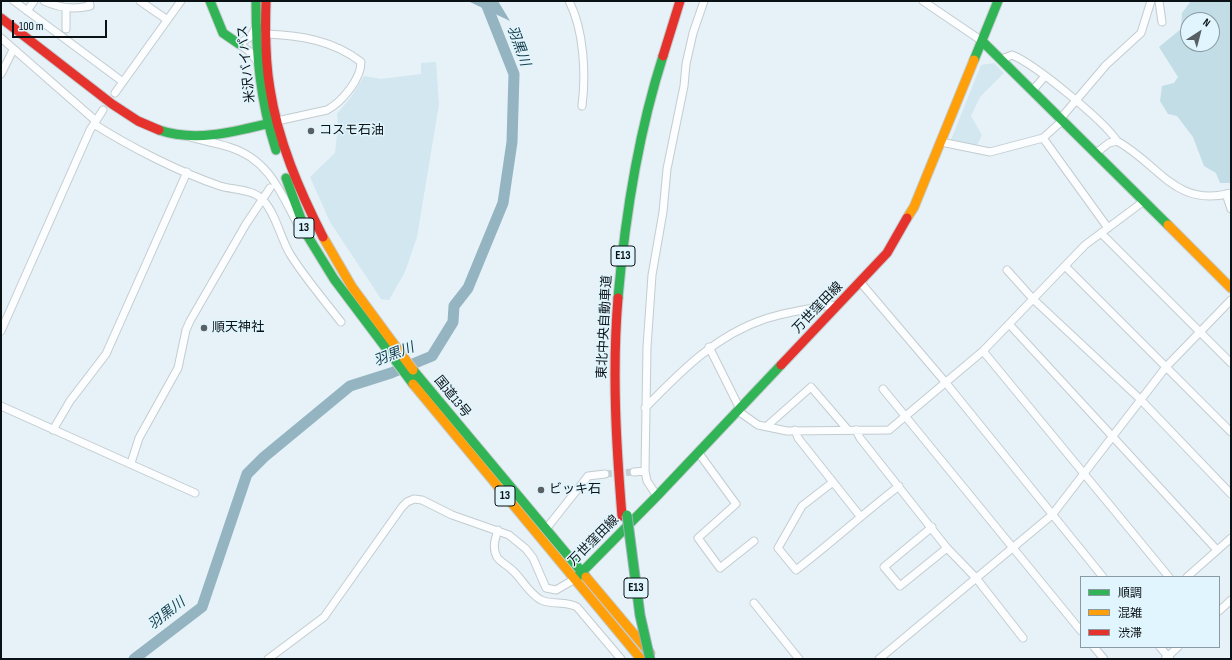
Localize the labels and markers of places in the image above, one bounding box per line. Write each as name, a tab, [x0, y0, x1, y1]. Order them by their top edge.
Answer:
place label: コスモ石油	[319, 123, 384, 139]
marker: コスモ石油	[306, 126, 316, 136]
place label: 順天神社	[212, 320, 264, 336]
marker: 順天神社	[199, 323, 209, 333]
place label: ビッキ石	[549, 482, 601, 498]
marker: ビッキ石	[536, 485, 546, 495]

